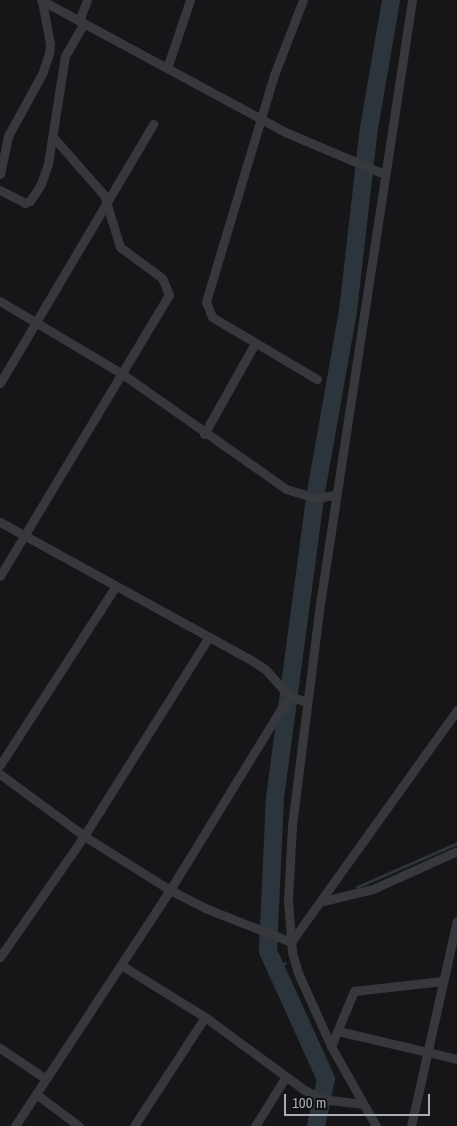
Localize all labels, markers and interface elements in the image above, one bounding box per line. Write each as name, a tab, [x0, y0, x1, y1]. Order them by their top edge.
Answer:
scale bar	[287, 1084, 433, 1116]
text: 100 m	[292, 1092, 326, 1113]

